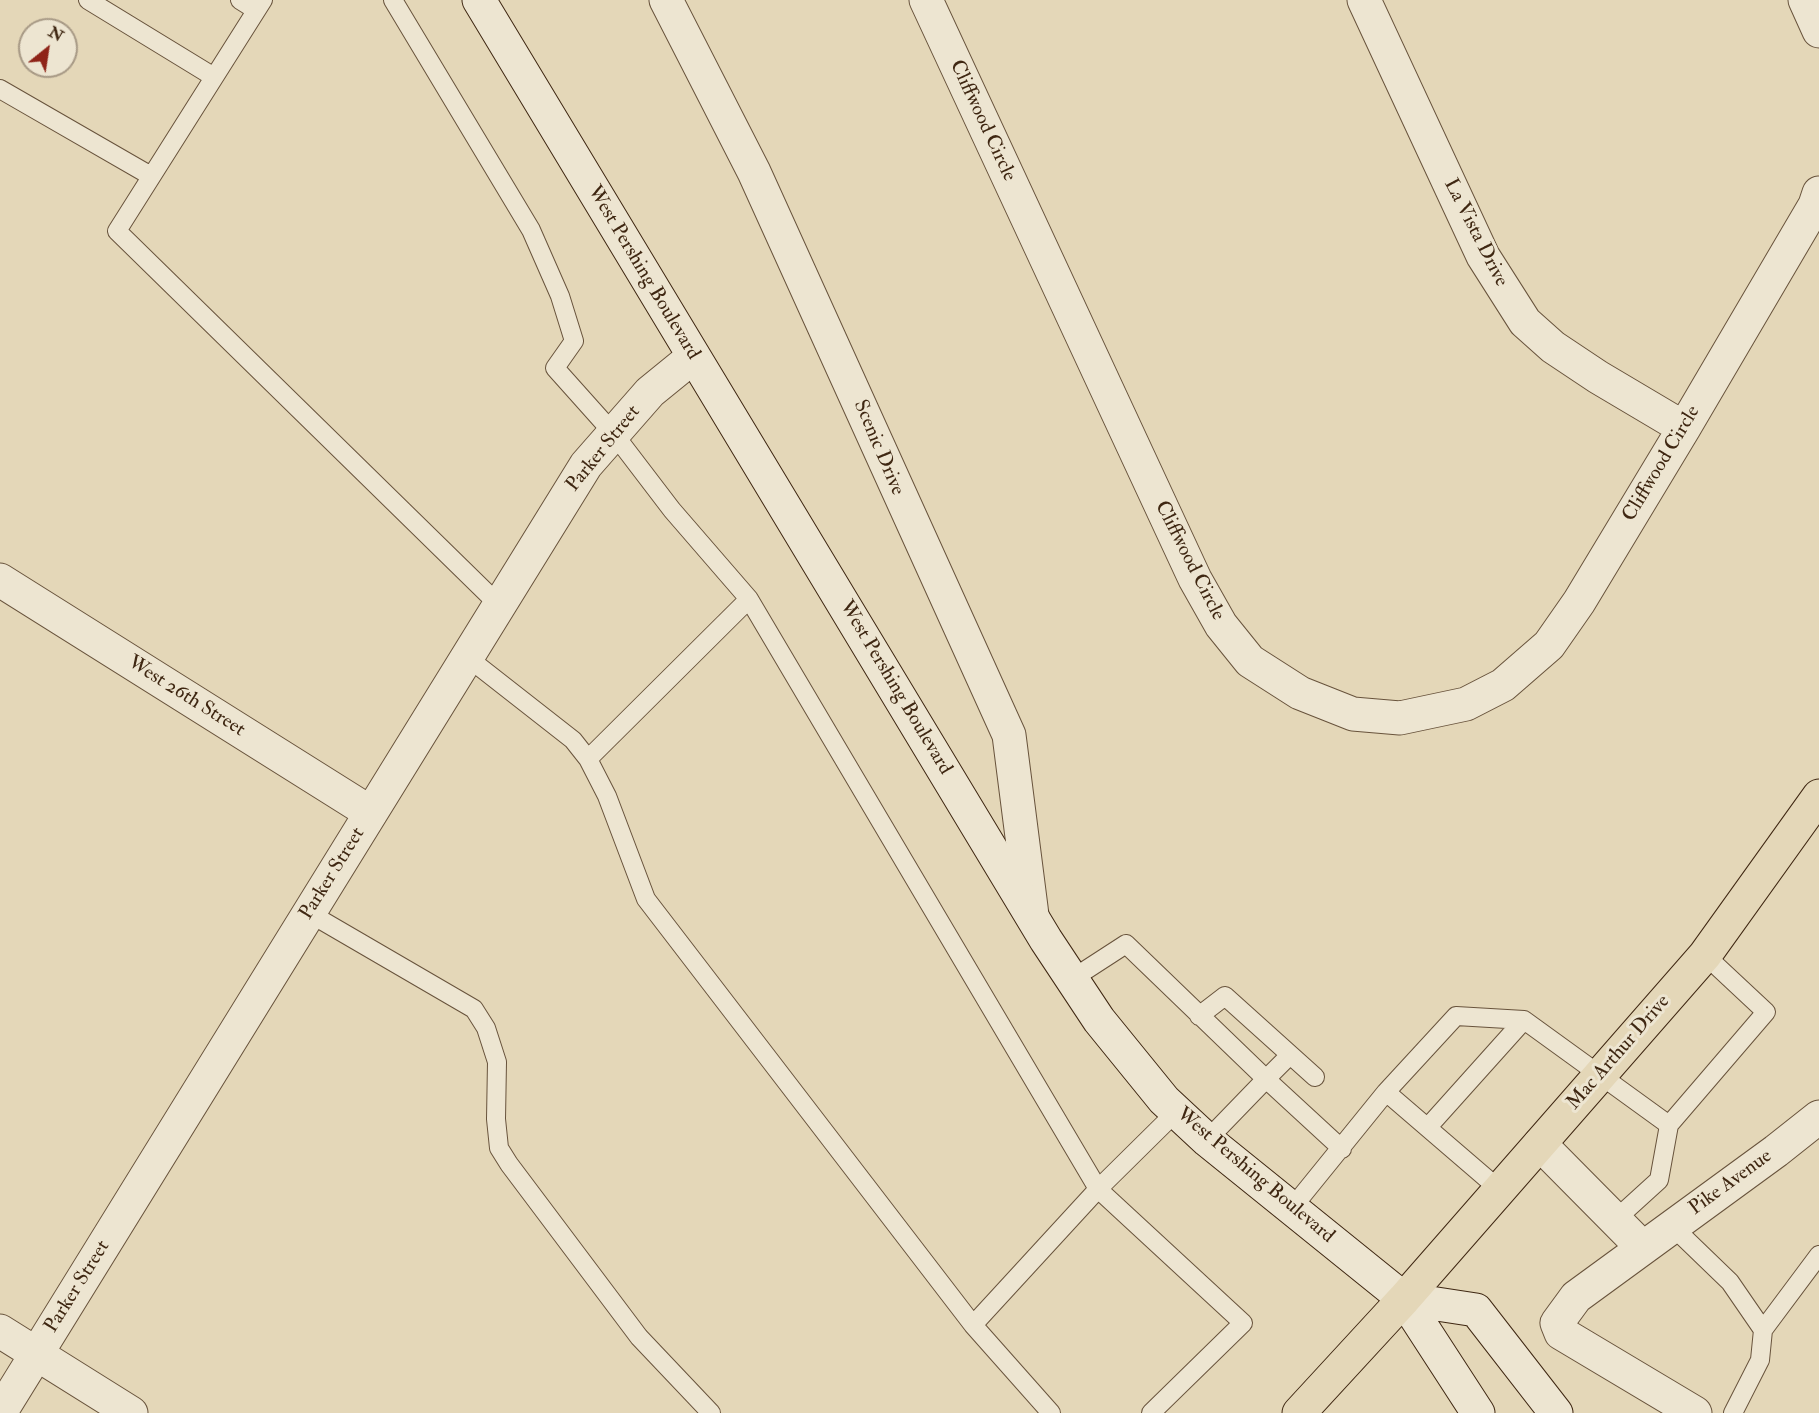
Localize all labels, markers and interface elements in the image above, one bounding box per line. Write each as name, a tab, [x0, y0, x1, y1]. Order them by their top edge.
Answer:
north arrow	[18, 18, 78, 78]
text: N	[45, 22, 67, 46]
street label: Cliffwood Circle	[944, 57, 1020, 185]
street label: La Vista Drive	[1438, 175, 1512, 291]
street label: West Pershing Boulevard	[582, 182, 704, 364]
street label: Scenic Drive	[847, 397, 909, 499]
street label: Parker Street	[562, 401, 646, 497]
street label: Cliffwood Circle	[1618, 402, 1706, 526]
street label: Cliffwood Circle	[1149, 497, 1229, 625]
street label: West Pershing Boulevard	[834, 597, 956, 779]
street label: West 26th Street	[123, 651, 249, 743]
street label: Parker Street	[295, 823, 371, 925]
street label: Mac Arthur Drive	[1563, 991, 1675, 1115]
street label: West Pershing Boulevard	[1171, 1103, 1339, 1249]
street label: Pike Avenue	[1685, 1145, 1777, 1221]
street label: Parker Street	[40, 1236, 116, 1338]

